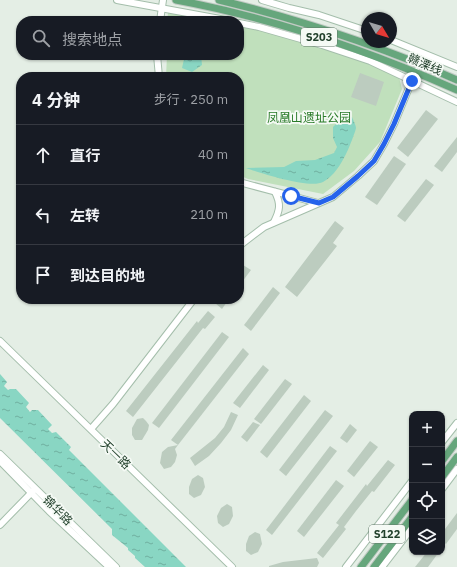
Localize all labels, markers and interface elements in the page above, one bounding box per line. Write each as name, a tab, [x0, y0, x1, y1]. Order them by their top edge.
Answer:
north arrow	[361, 12, 397, 48]
search box	[16, 16, 244, 60]
icon: search	[30, 27, 52, 49]
road number: S203	[301, 28, 337, 46]
text: 搜索地点	[62, 30, 122, 49]
street label: 赣溧线	[405, 50, 445, 78]
route end	[403, 72, 421, 90]
text: 4 分钟	[32, 89, 80, 111]
text: 步行 · 250 m	[154, 91, 228, 108]
park label: 凤凰山遗址公园	[267, 110, 351, 125]
icon: ahead	[32, 144, 54, 166]
text: 直行	[70, 146, 100, 165]
text: 40 m	[198, 146, 228, 163]
route start	[282, 187, 300, 205]
icon: left	[32, 204, 54, 226]
text: 左转	[70, 206, 100, 225]
text: 210 m	[190, 206, 228, 223]
icon: arrive	[32, 264, 54, 286]
text: 到达目的地	[70, 266, 145, 285]
map controls	[409, 411, 445, 555]
button: +	[409, 411, 445, 447]
street label: 天一路	[98, 436, 134, 472]
button: −	[409, 447, 445, 483]
button: locate	[409, 483, 445, 519]
street label: 锦华路	[40, 492, 76, 528]
button: layers	[409, 519, 445, 555]
road number: S122	[369, 525, 405, 543]

